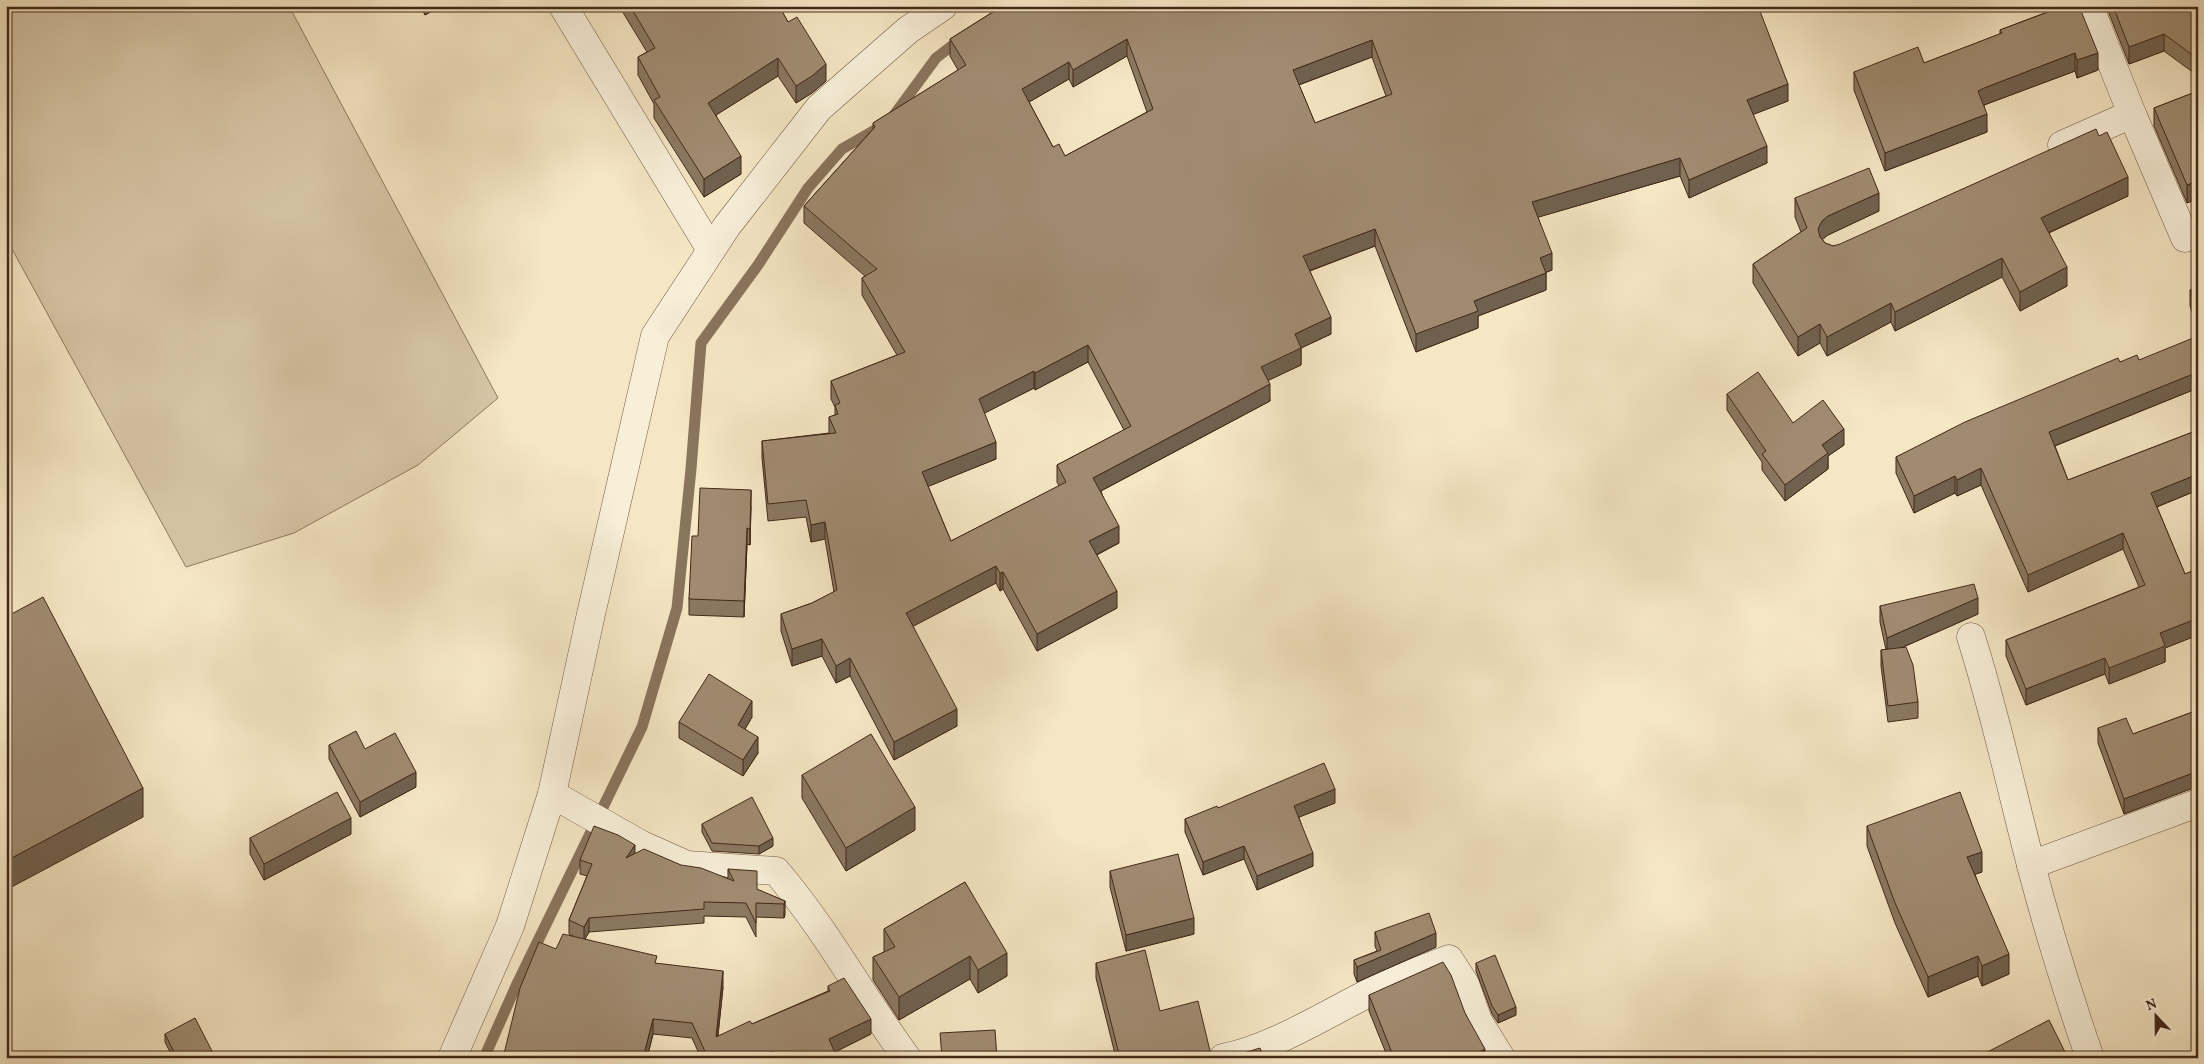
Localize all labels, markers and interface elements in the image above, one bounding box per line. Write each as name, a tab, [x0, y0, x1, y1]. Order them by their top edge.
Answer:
north arrow	[2132, 992, 2182, 1042]
text: N	[2143, 995, 2160, 1016]

